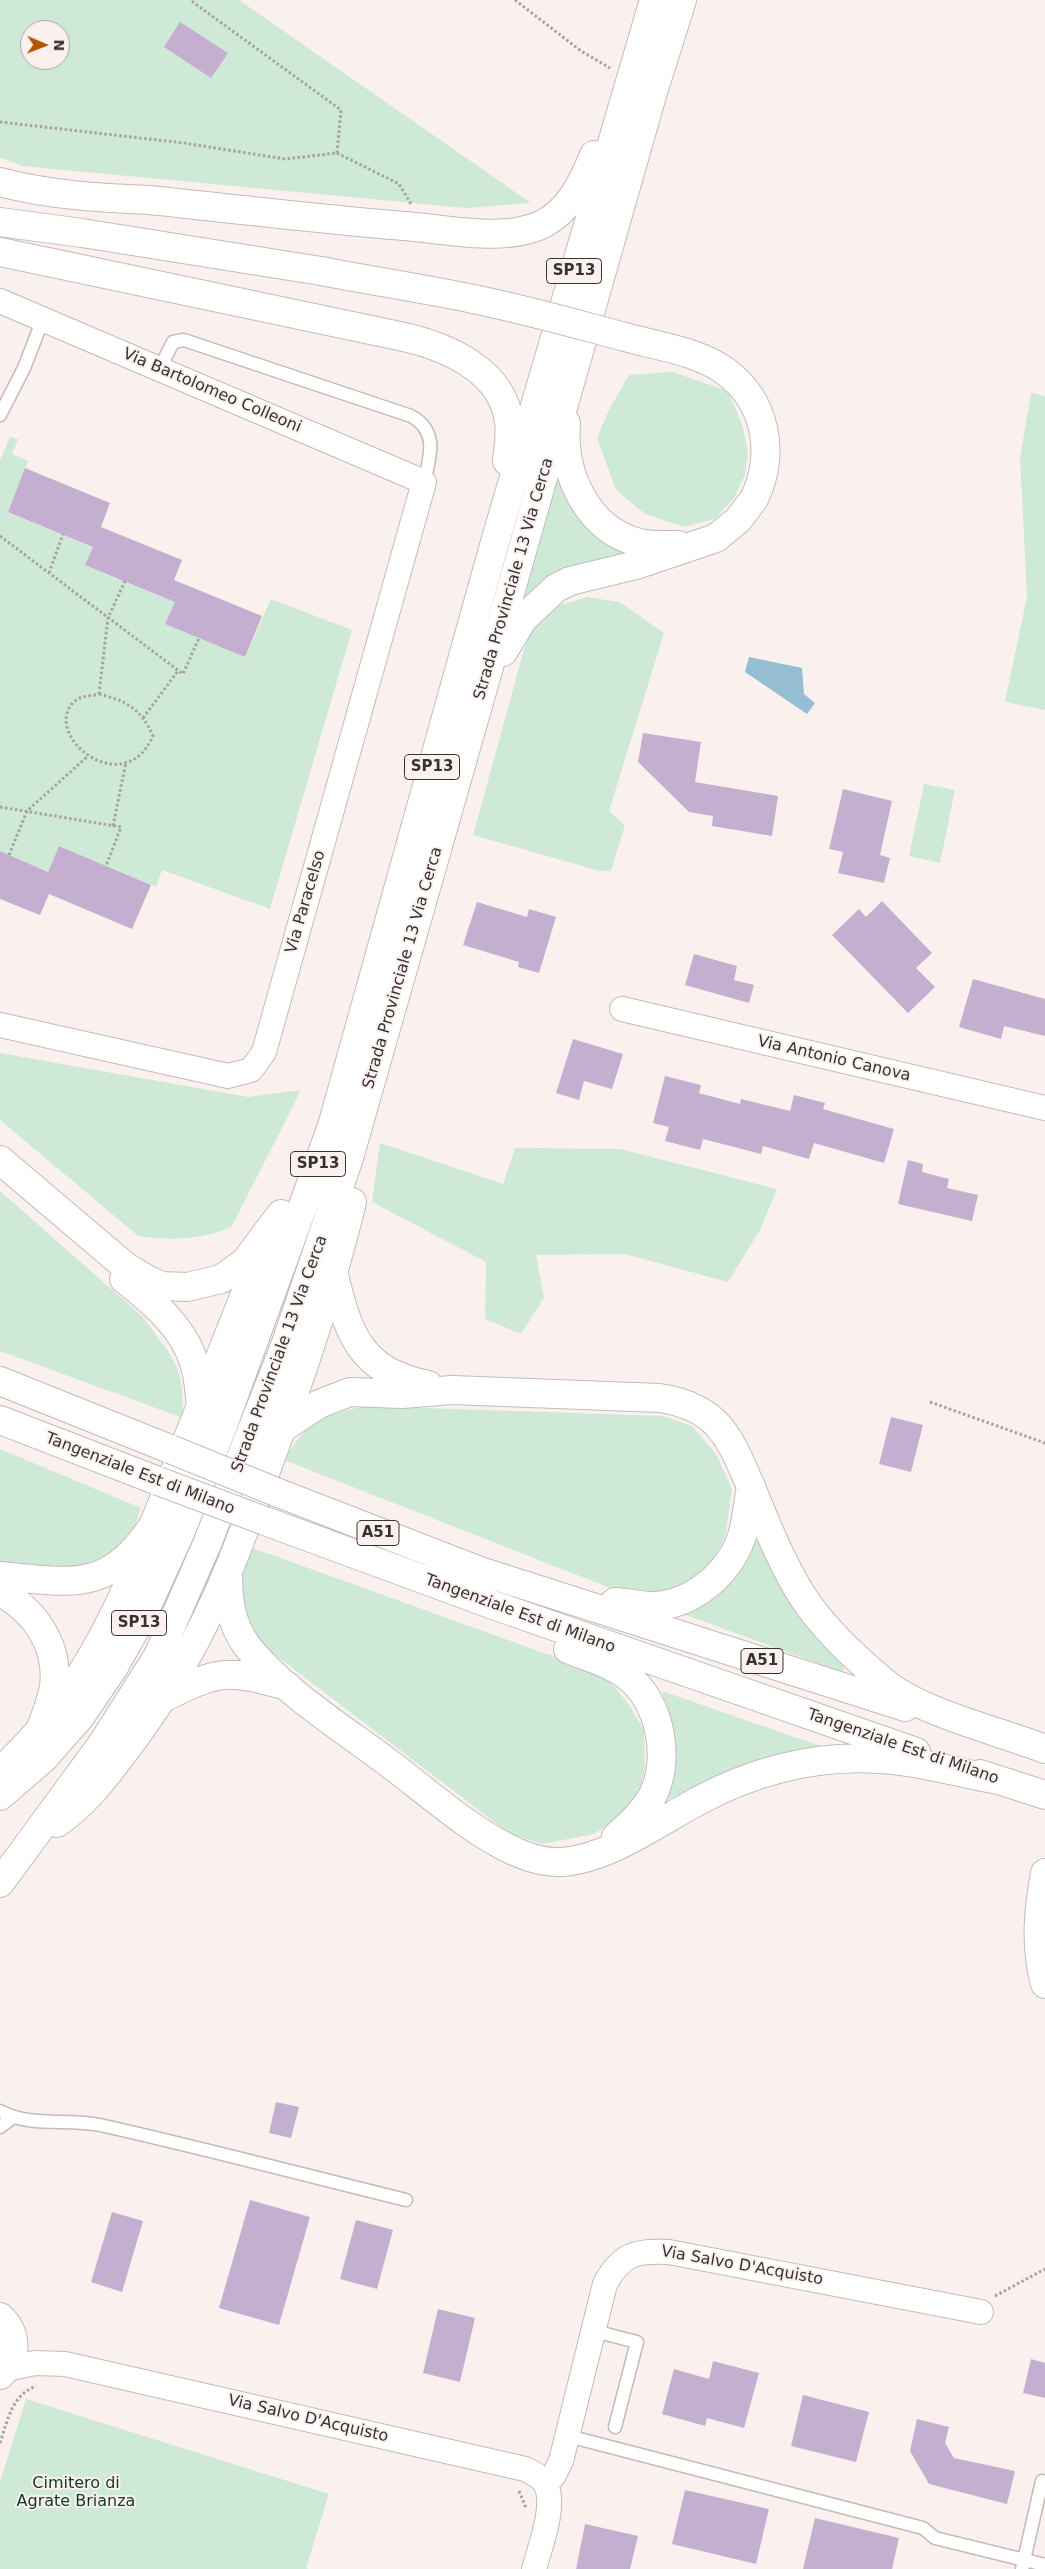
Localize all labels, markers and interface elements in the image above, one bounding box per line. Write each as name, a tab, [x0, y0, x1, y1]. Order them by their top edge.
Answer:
north arrow	[20, 20, 70, 70]
text: N	[51, 39, 67, 51]
road number: SP13	[546, 258, 602, 284]
street label: Via Bartolomeo Colleoni	[120, 345, 304, 437]
street label: Strada Provinciale 13 Via Cerca	[470, 456, 558, 702]
road number: SP13	[404, 754, 460, 780]
street label: Strada Provinciale 13 Via Cerca	[359, 845, 447, 1091]
street label: Via Paracelso	[282, 848, 330, 956]
street label: Via Antonio Canova	[755, 1032, 913, 1086]
road number: SP13	[290, 1152, 346, 1176]
street label: Strada Provinciale 13 Via Cerca	[228, 1233, 332, 1475]
street label: Tangenziale Est di Milano	[43, 1429, 237, 1519]
road number: A51	[357, 1520, 399, 1546]
street label: Tangenziale Est di Milano	[422, 1571, 618, 1657]
road number: SP13	[112, 1610, 166, 1636]
road number: A51	[741, 1648, 783, 1674]
street label: Tangenziale Est di Milano	[805, 1705, 1001, 1789]
street label: Via Salvo D'Acquisto	[660, 2242, 824, 2290]
street label: Via Salvo D'Acquisto	[226, 2391, 390, 2447]
park label: Cimitero di Agrate Brianza	[17, 2474, 135, 2512]

